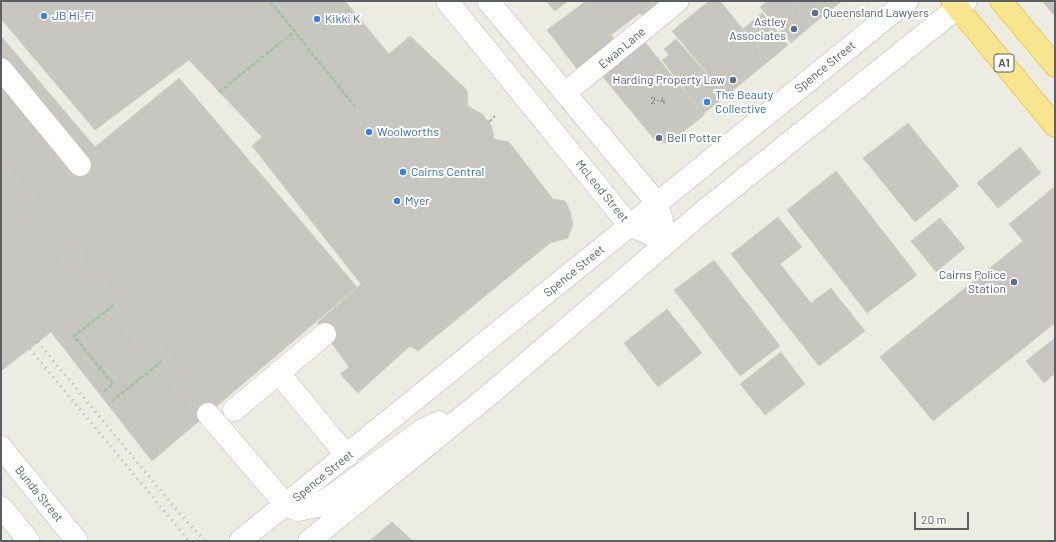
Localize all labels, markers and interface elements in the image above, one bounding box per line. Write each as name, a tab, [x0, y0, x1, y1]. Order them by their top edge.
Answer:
place label: Queensland Lawyers	[823, 6, 929, 20]
marker: Queensland Lawyers	[810, 8, 820, 18]
place label: JB Hi-Fi	[52, 9, 94, 23]
marker: JB Hi-Fi	[39, 11, 49, 21]
place label: Kikki K	[325, 12, 360, 26]
marker: Kikki K	[312, 14, 322, 24]
place label: Astley Associates	[729, 15, 786, 43]
street label: Ewan Lane	[596, 24, 648, 72]
marker: Astley Associates	[789, 24, 799, 34]
street label: Spence Street	[792, 38, 858, 96]
road number: A1	[994, 54, 1014, 72]
place label: Harding Property Law	[613, 73, 725, 87]
marker: Harding Property Law	[728, 75, 738, 85]
place label: The Beauty Collective	[715, 88, 773, 116]
house number: 2-4	[651, 95, 665, 107]
marker: The Beauty Collective	[702, 97, 712, 107]
place label: Woolworths	[377, 125, 439, 139]
marker: Woolworths	[364, 127, 374, 137]
place label: Bell Potter	[667, 131, 722, 145]
marker: Bell Potter	[654, 133, 664, 143]
street label: McLeod Street	[572, 157, 632, 225]
place label: Cairns Central	[411, 165, 484, 179]
marker: Cairns Central	[398, 167, 408, 177]
place label: Myer	[405, 194, 430, 208]
marker: Myer	[392, 196, 402, 206]
street label: Spence Street	[541, 242, 607, 300]
place label: Cairns Police Station	[939, 268, 1006, 296]
marker: Cairns Police Station	[1009, 277, 1019, 287]
street label: Spence Street	[290, 447, 356, 505]
street label: Bunda Street	[12, 463, 66, 525]
scale bar	[916, 504, 971, 530]
text: 20 m	[921, 512, 947, 526]

